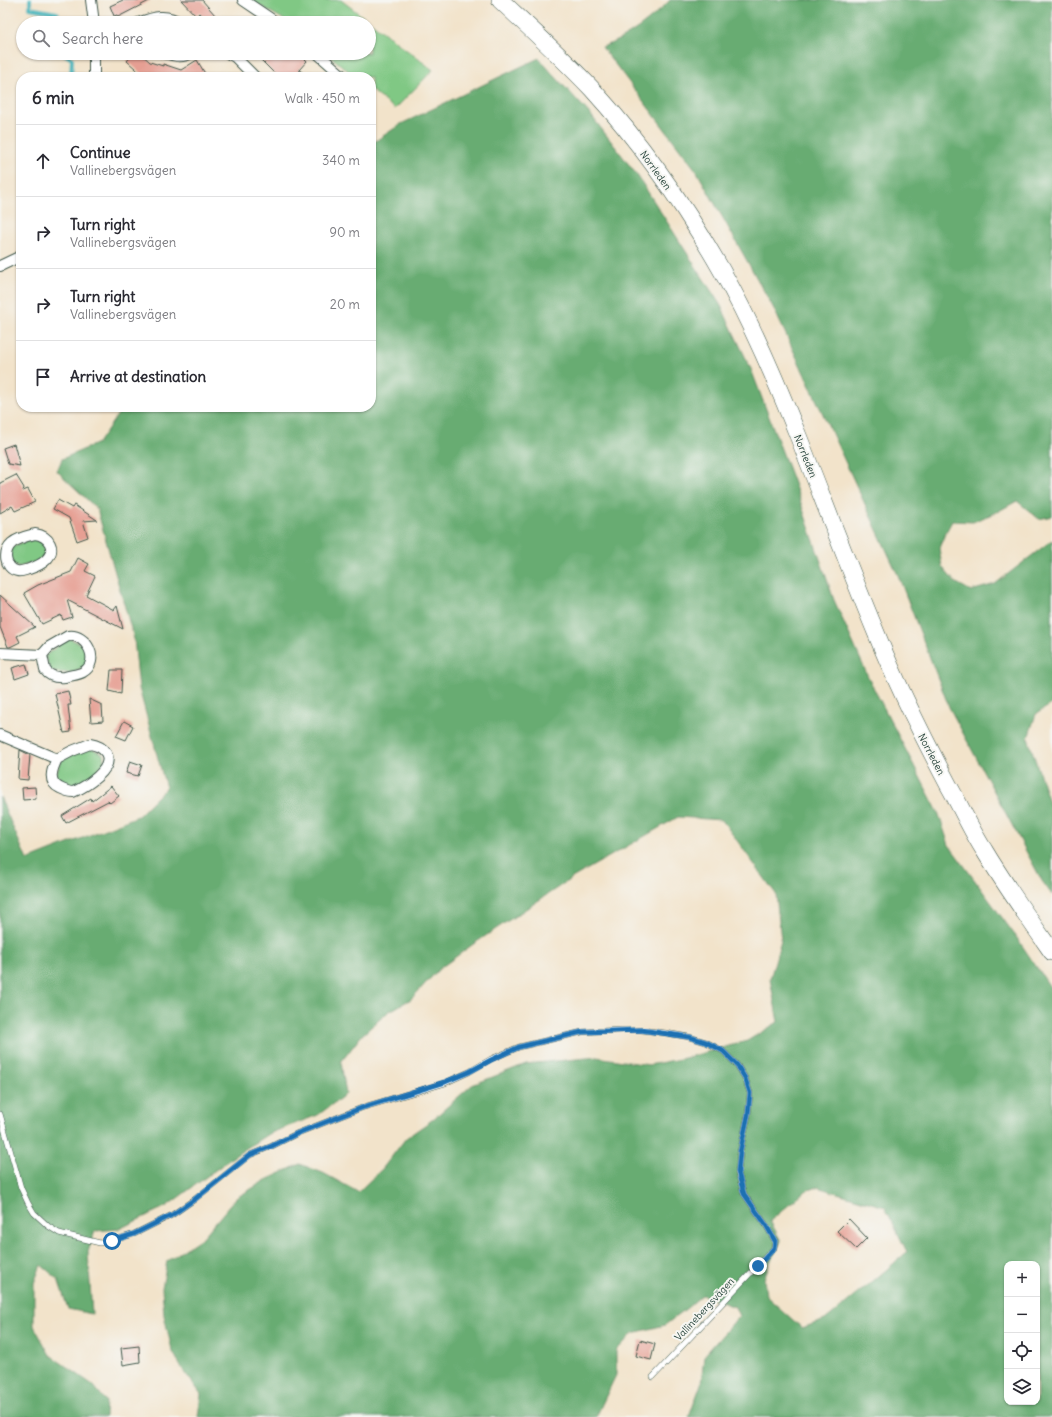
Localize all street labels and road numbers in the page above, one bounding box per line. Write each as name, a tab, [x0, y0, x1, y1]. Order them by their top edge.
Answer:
street label: Norrleden	[637, 148, 674, 193]
street label: Norrleden	[791, 433, 820, 480]
street label: Norrleden	[915, 731, 948, 777]
street label: Vallinebergsvägen	[672, 1275, 737, 1344]

